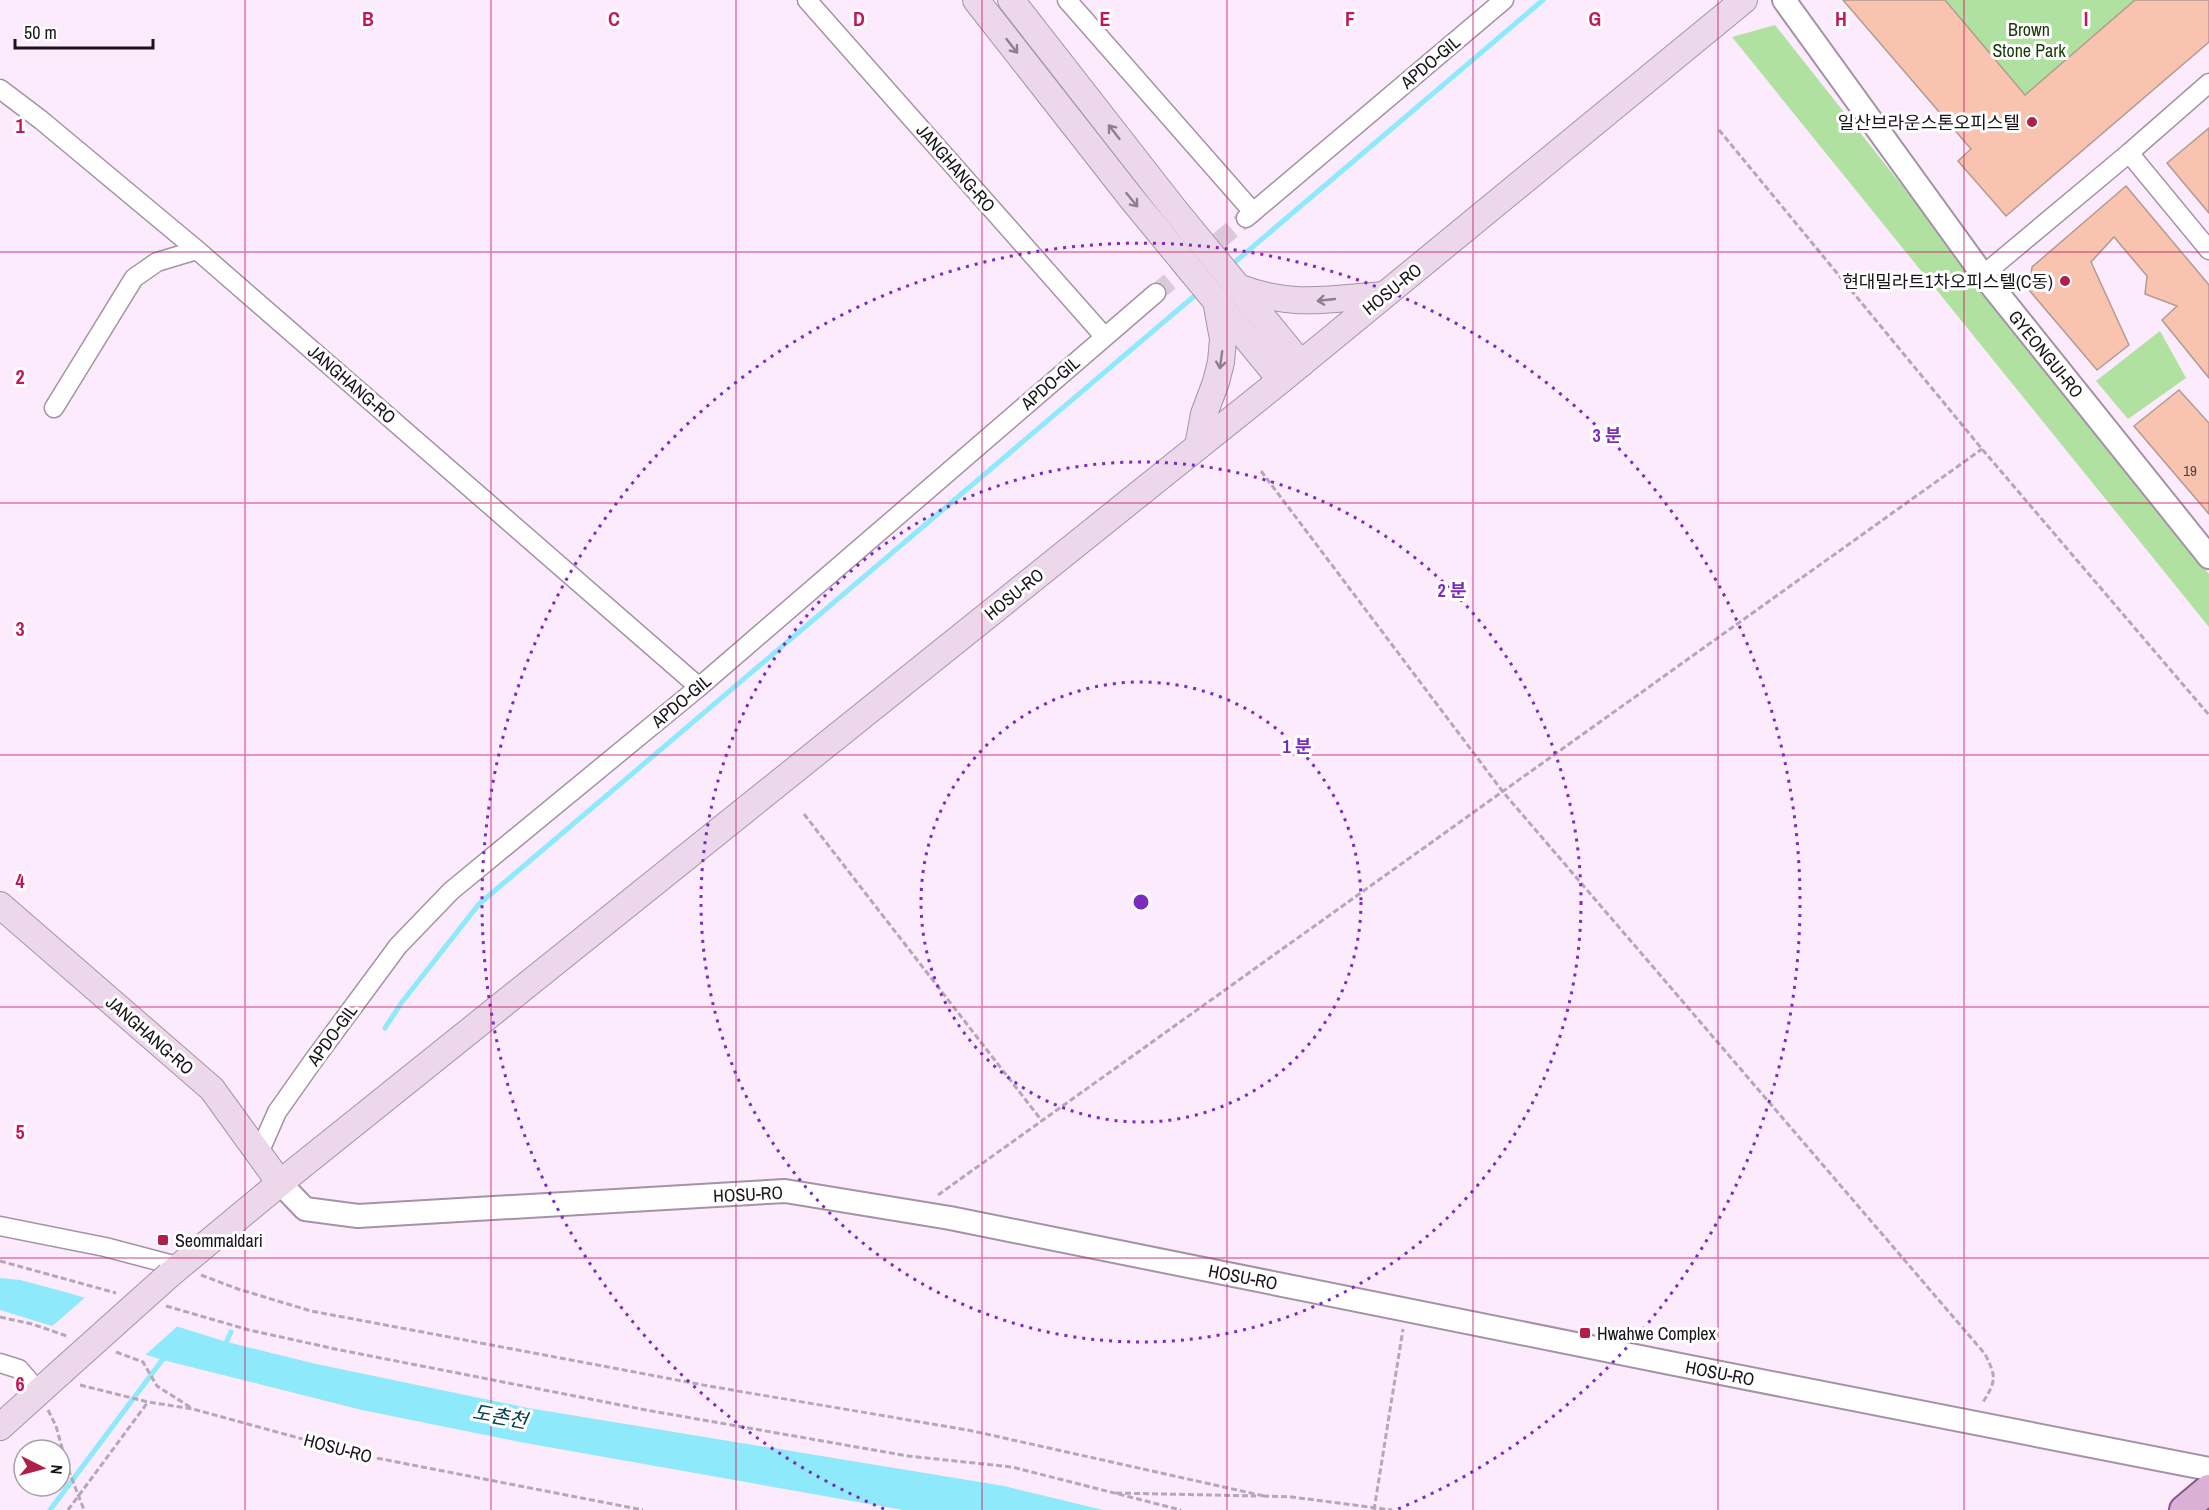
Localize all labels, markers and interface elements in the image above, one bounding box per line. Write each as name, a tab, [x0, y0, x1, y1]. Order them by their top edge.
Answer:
text: B	[362, 5, 374, 32]
text: C	[608, 5, 620, 32]
text: D	[853, 5, 865, 32]
text: E	[1100, 5, 1111, 32]
text: F	[1345, 5, 1355, 32]
text: G	[1589, 5, 1601, 32]
text: H	[1835, 5, 1847, 32]
text: I	[2084, 5, 2088, 32]
scale bar	[15, 12, 153, 50]
park label: Brown Stone Park	[1992, 17, 2066, 63]
text: 50 m	[24, 20, 57, 45]
street label: APDO-GIL	[1394, 30, 1465, 95]
one-way arrow	[1006, 38, 1019, 54]
place label: 일산브라운스톤오피스텔	[1838, 110, 2020, 135]
text: 1	[15, 112, 25, 139]
marker: 일산브라운스톤오피스텔	[2025, 115, 2039, 129]
street label: JANGHANG-RO	[911, 119, 1001, 217]
one-way arrow	[1108, 124, 1120, 140]
one-way arrow	[1126, 191, 1139, 207]
street label: HOSU-RO	[1357, 257, 1427, 321]
place label: 현대밀라트1차오피스텔(C동)	[1842, 269, 2053, 294]
marker: 현대밀라트1차오피스텔(C동)	[2058, 274, 2072, 288]
one-way arrow	[1316, 295, 1336, 306]
street label: GYEONGUI-RO	[2003, 305, 2089, 403]
street label: JANGHANG-RO	[303, 339, 401, 429]
street label: APDO-GIL	[1014, 350, 1085, 416]
one-way arrow	[1215, 350, 1226, 369]
text: 2	[15, 363, 25, 390]
text: 3 분	[1593, 423, 1622, 448]
house number: 19	[2183, 460, 2197, 481]
street label: HOSU-RO	[979, 562, 1049, 626]
text: 2 분	[1438, 578, 1467, 603]
text: 3	[15, 615, 25, 642]
street label: APDO-GIL	[645, 669, 716, 734]
text: 1 분	[1283, 734, 1312, 759]
text: 4	[15, 867, 25, 894]
centre of rings	[1131, 892, 1151, 912]
street label: JANGHANG-RO	[101, 990, 199, 1080]
street label: APDO-GIL	[301, 999, 363, 1072]
text: 5	[15, 1118, 25, 1145]
street label: HOSU-RO	[713, 1180, 783, 1208]
place label: Seommaldari	[175, 1228, 263, 1253]
marker: Seommaldari	[156, 1233, 170, 1247]
street label: HOSU-RO	[1206, 1258, 1280, 1296]
place label: Hwahwe Complex	[1597, 1321, 1717, 1346]
marker: Hwahwe Complex	[1578, 1326, 1592, 1340]
street label: HOSU-RO	[1683, 1354, 1757, 1392]
text: 6	[15, 1370, 25, 1397]
water label: 도촌천	[470, 1398, 532, 1435]
street label: HOSU-RO	[301, 1427, 375, 1469]
north arrow	[12, 1438, 72, 1498]
text: N	[45, 1464, 68, 1475]

